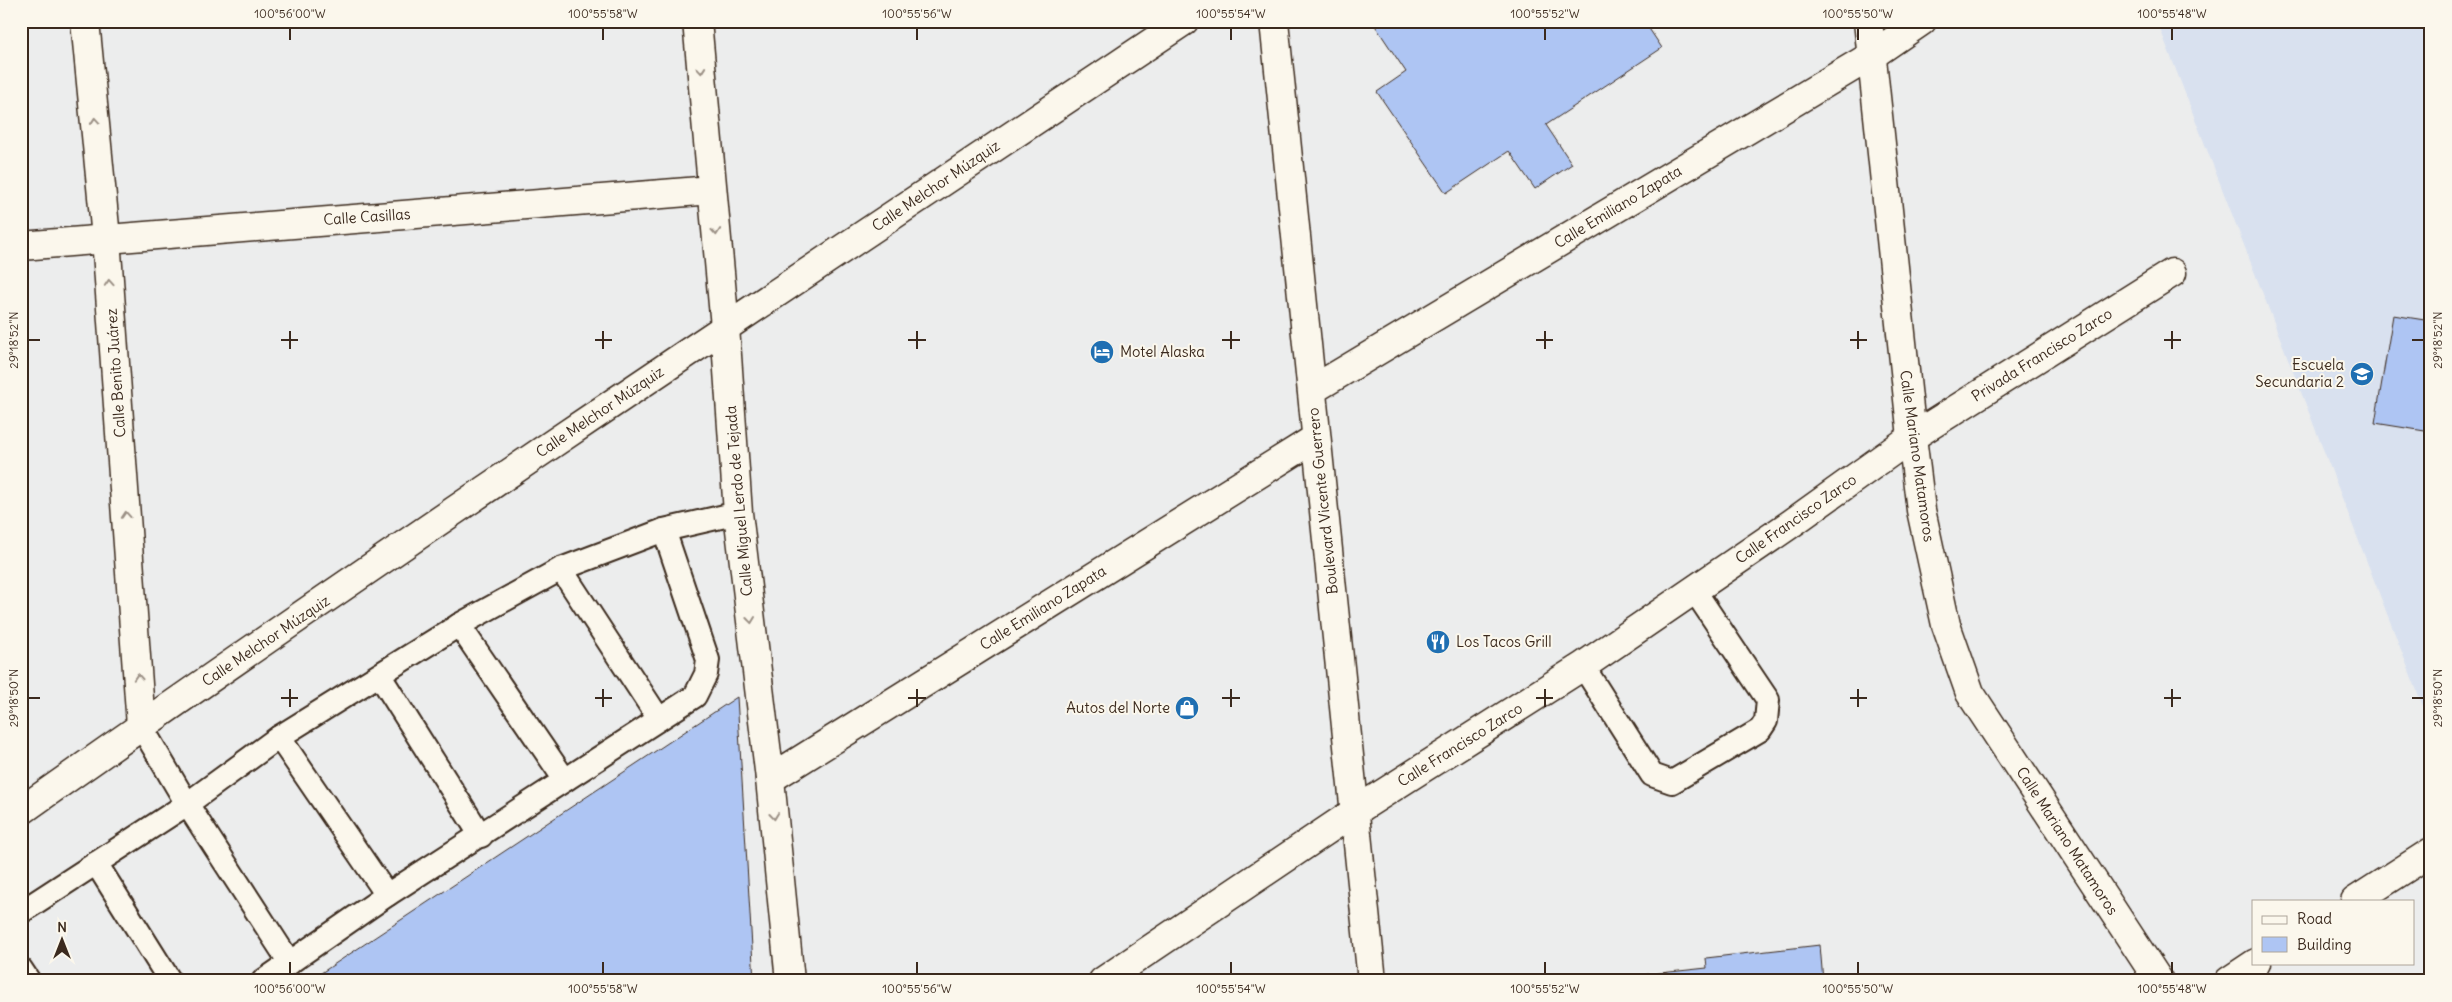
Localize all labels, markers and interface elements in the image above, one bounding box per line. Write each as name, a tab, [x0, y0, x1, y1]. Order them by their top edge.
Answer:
text: 100°56'00"W	[254, 6, 326, 21]
text: 100°55'58"W	[568, 6, 638, 21]
text: 100°55'56"W	[882, 6, 952, 21]
text: 100°55'54"W	[1196, 6, 1266, 21]
text: 100°55'52"W	[1510, 6, 1580, 21]
text: 100°55'50"W	[1823, 6, 1893, 21]
text: 100°55'48"W	[2137, 6, 2207, 21]
one-way arrow	[695, 66, 706, 74]
one-way arrow	[90, 117, 101, 125]
street label: Calle Melchor Múzquiz	[868, 136, 1003, 235]
street label: Calle Emiliano Zapata	[1550, 161, 1685, 252]
street label: Calle Casillas	[323, 204, 411, 229]
one-way arrow	[710, 228, 721, 236]
one-way arrow	[104, 279, 115, 287]
street label: Privada Francisco Zarco	[1968, 304, 2116, 406]
street label: Calle Benito Juárez	[102, 308, 129, 438]
text: 29°18'52"N	[6, 311, 21, 369]
text: 29°18'52"N	[2430, 311, 2445, 369]
hotel icon: Motel Alaska	[1089, 339, 1115, 365]
place label: Motel Alaska	[1120, 342, 1205, 361]
place label: Escuela Secundaria 2	[2255, 355, 2344, 391]
school or university icon: Escuela Secundaria 2	[2349, 361, 2375, 387]
street label: Calle Melchor Múzquiz	[532, 362, 667, 461]
street label: Calle Mariano Matamoros	[1896, 369, 1939, 543]
street label: Calle Miguel Lerdo de Tejada	[721, 404, 756, 597]
street label: Boulevard Vicente Guerrero	[1303, 407, 1342, 595]
street label: Calle Francisco Zarco	[1731, 470, 1860, 568]
one-way arrow	[121, 511, 132, 519]
street label: Calle Emiliano Zapata	[976, 561, 1110, 654]
street label: Calle Melchor Múzquiz	[198, 591, 333, 690]
one-way arrow	[745, 616, 756, 624]
restaurant icon: Los Tacos Grill	[1425, 629, 1451, 655]
place label: Los Tacos Grill	[1456, 632, 1552, 651]
text: 29°18'50"N	[6, 669, 21, 727]
text: 29°18'50"N	[2430, 669, 2445, 727]
one-way arrow	[132, 673, 143, 681]
shop icon: Autos del Norte	[1174, 695, 1200, 721]
place label: Autos del Norte	[1066, 698, 1170, 717]
street label: Calle Francisco Zarco	[1394, 698, 1526, 791]
street label: Calle Mariano Matamoros	[2012, 763, 2123, 919]
one-way arrow	[768, 812, 779, 820]
legend	[2252, 900, 2414, 964]
text: Road	[2297, 909, 2332, 928]
north arrow	[38, 914, 88, 964]
text: N	[57, 918, 67, 936]
text: Building	[2297, 935, 2352, 954]
text: 100°56'00"W	[254, 981, 326, 996]
text: 100°55'58"W	[568, 981, 638, 996]
text: 100°55'56"W	[882, 981, 952, 996]
text: 100°55'54"W	[1196, 981, 1266, 996]
text: 100°55'52"W	[1510, 981, 1580, 996]
text: 100°55'50"W	[1823, 981, 1893, 996]
text: 100°55'48"W	[2137, 981, 2207, 996]

